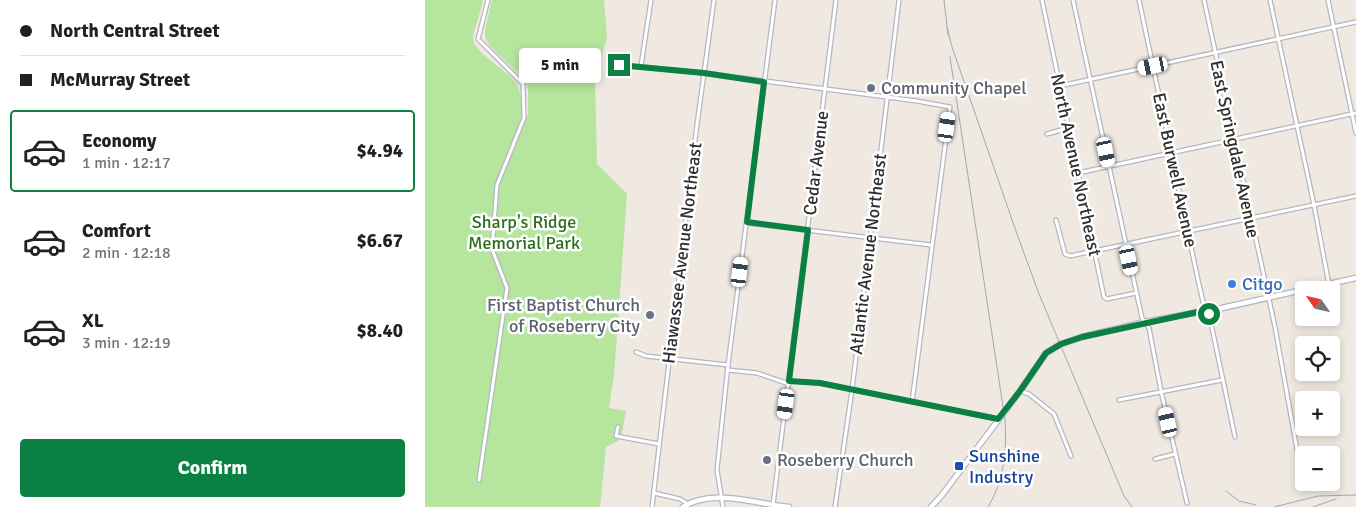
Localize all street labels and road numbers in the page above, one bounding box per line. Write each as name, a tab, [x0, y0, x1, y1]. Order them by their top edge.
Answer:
street label: East Springdale Avenue	[1205, 58, 1265, 240]
street label: North Avenue Northeast	[1046, 72, 1106, 258]
street label: East Burwell Avenue	[1148, 91, 1202, 249]
street label: Cedar Avenue	[799, 109, 833, 217]
street label: Hiawassee Avenue Northeast	[658, 141, 706, 365]
street label: Atlantic Avenue Northeast	[845, 152, 891, 356]

